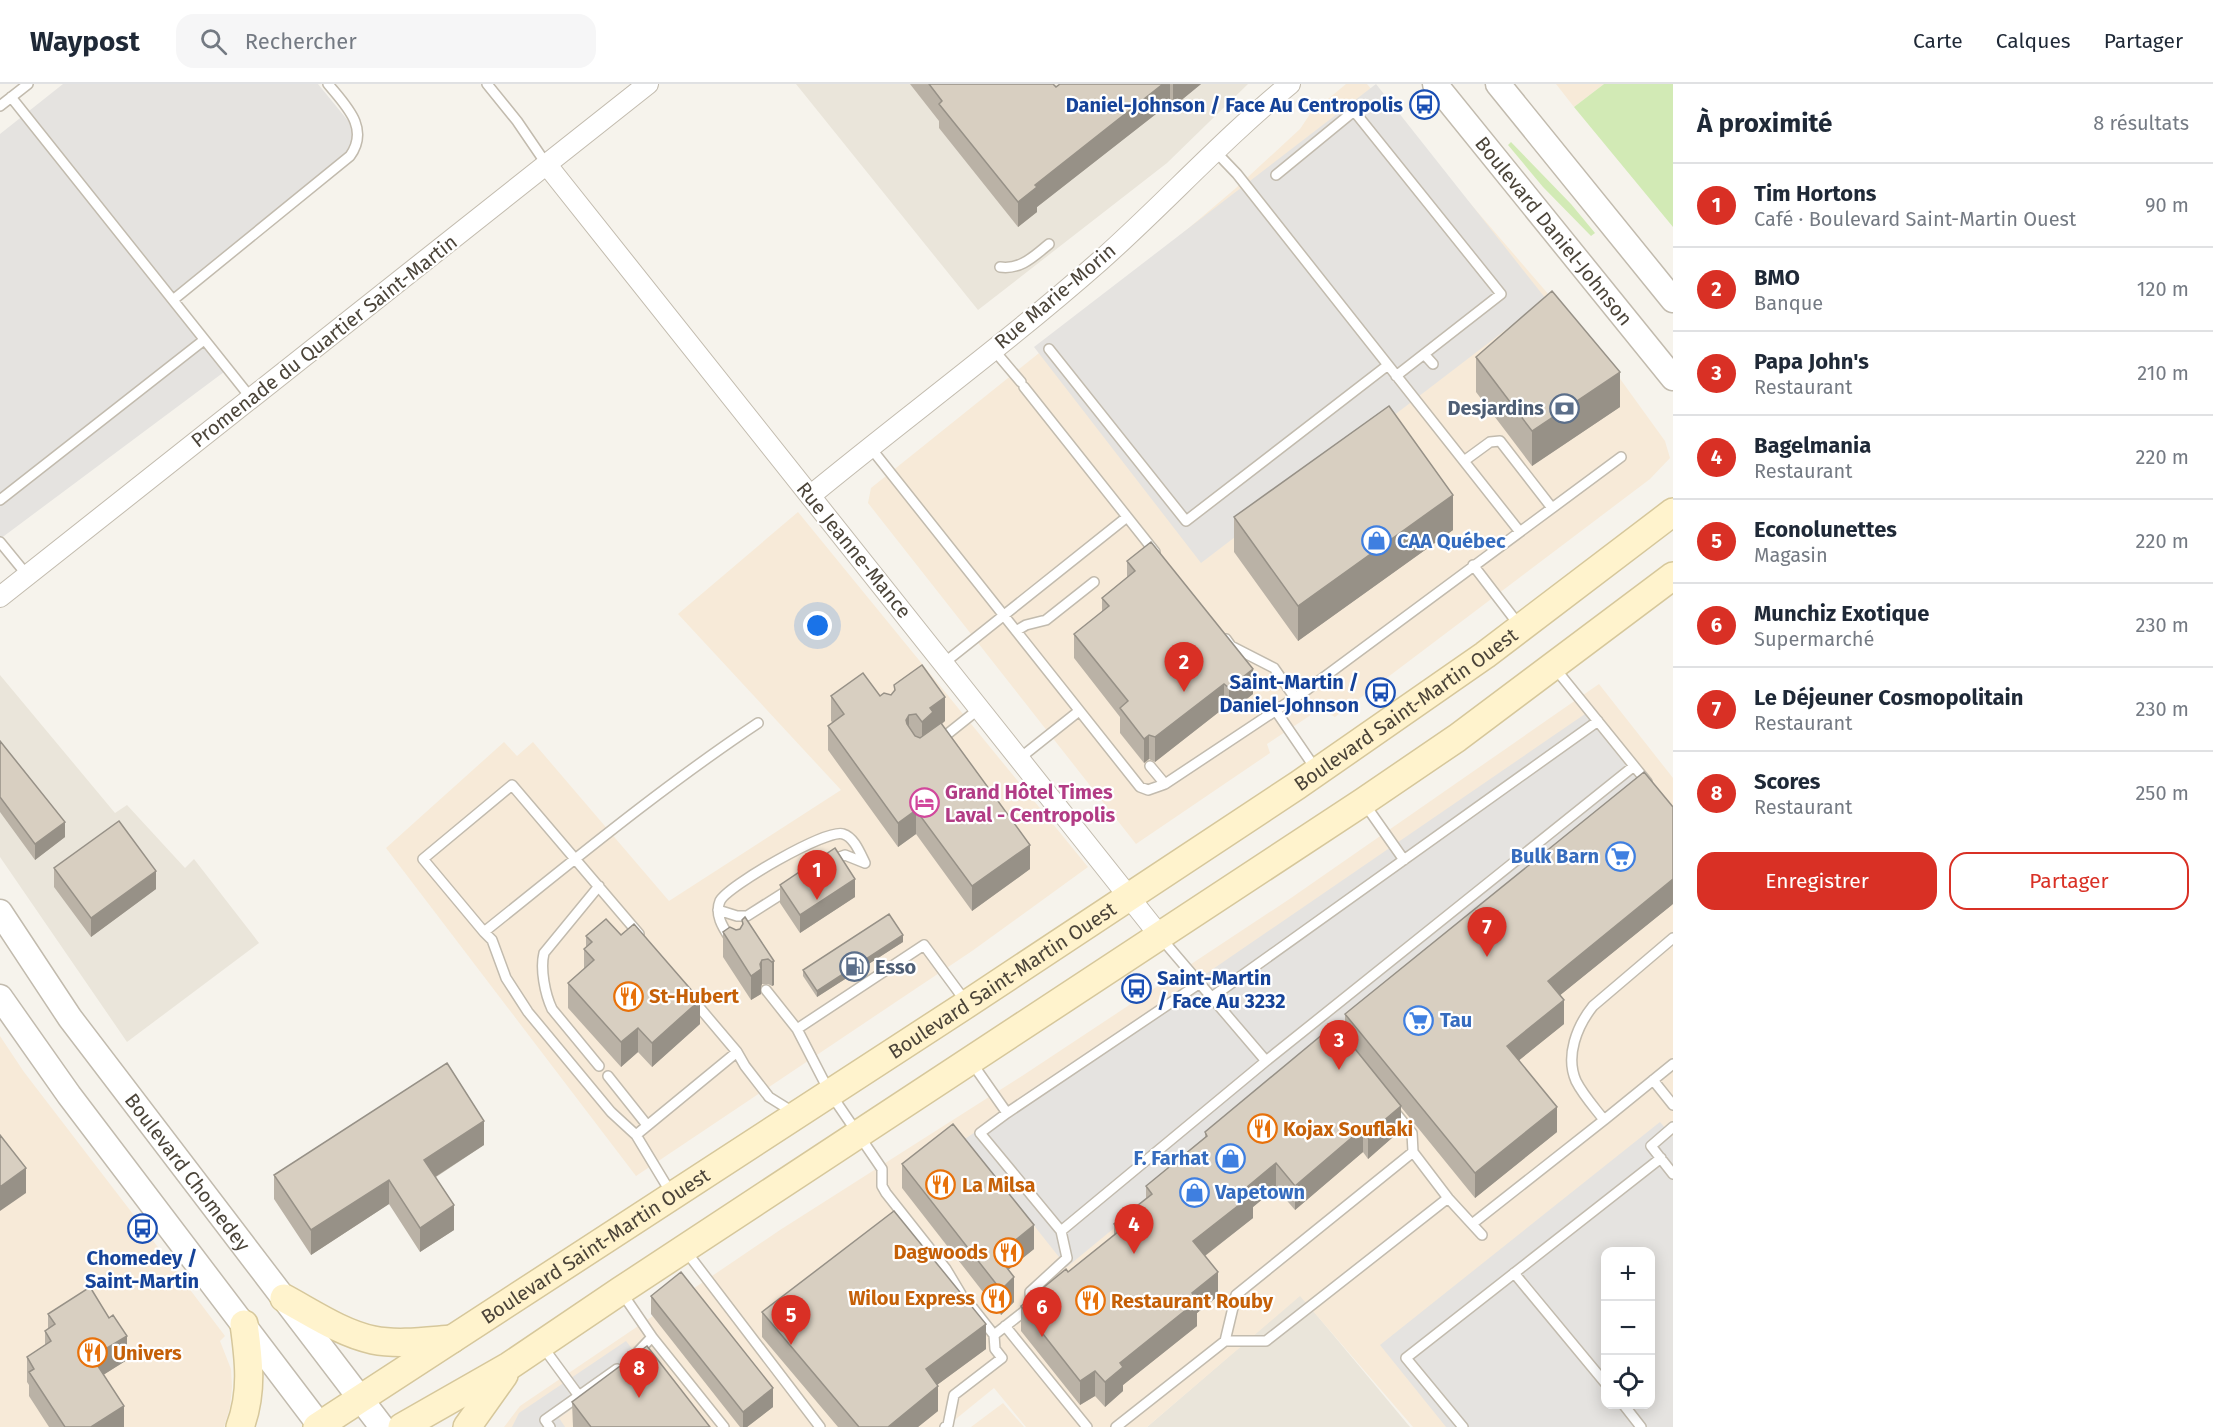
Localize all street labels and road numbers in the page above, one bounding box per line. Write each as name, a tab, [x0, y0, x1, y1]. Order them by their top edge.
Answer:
street label: Boulevard Daniel-Johnson	[1470, 131, 1638, 330]
street label: Promenade du Quartier Saint-Martin	[186, 230, 462, 452]
street label: Rue Marie-Morin	[989, 238, 1121, 354]
street label: Rue Jeanne-Mance	[792, 477, 916, 623]
street label: Boulevard Saint-Martin Ouest	[1289, 622, 1523, 796]
street label: Boulevard Saint-Martin Ouest	[884, 896, 1121, 1064]
street label: Boulevard Chomedey	[120, 1089, 256, 1256]
street label: Boulevard Saint-Martin Ouest	[477, 1162, 715, 1329]

